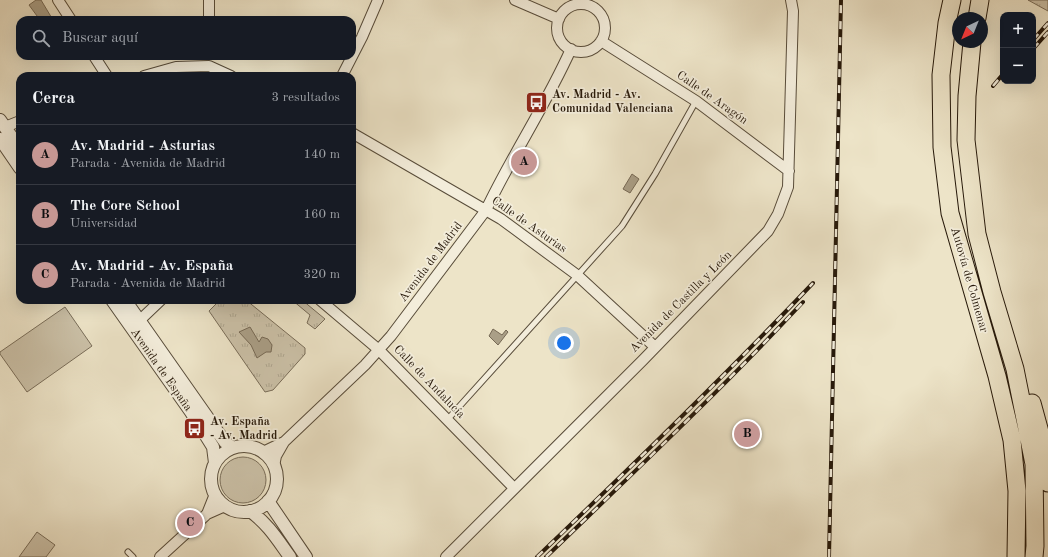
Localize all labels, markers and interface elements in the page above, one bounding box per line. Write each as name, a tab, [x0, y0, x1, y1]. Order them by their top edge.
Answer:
north arrow	[952, 12, 988, 48]
map controls	[1000, 12, 1036, 84]
button: +	[1000, 12, 1036, 48]
search box	[16, 16, 356, 60]
icon: search	[30, 27, 52, 49]
text: Buscar aquí	[62, 31, 138, 46]
button: −	[1000, 48, 1036, 84]
street label: Calle de Aragón	[674, 69, 750, 127]
bus stop icon: Av. Madrid - Av. Comunidad Valenciana	[524, 89, 550, 115]
place label: Av. Madrid - Av. Comunidad Valenciana	[552, 89, 673, 115]
text: Cerca	[32, 90, 75, 107]
text: 3 resultados	[272, 91, 340, 104]
text: Av. Madrid - Asturias	[70, 139, 215, 154]
pin: A	[511, 147, 537, 177]
text: A	[40, 148, 50, 161]
text: 140 m	[303, 148, 340, 161]
text: Parada · Avenida de Madrid	[70, 157, 225, 170]
street label: Calle de Asturias	[489, 195, 569, 255]
text: The Core School	[70, 199, 180, 214]
text: B	[40, 208, 50, 221]
text: 160 m	[303, 208, 340, 221]
text: Universidad	[70, 217, 137, 230]
street label: Avenida de Madrid	[397, 220, 465, 304]
street label: Autovía de Colmenar	[948, 226, 990, 334]
street label: Avenida de Castilla y León	[628, 249, 734, 355]
text: Av. Madrid - Av. España	[70, 259, 233, 274]
text: C	[41, 268, 49, 281]
text: 320 m	[303, 268, 340, 281]
text: Parada · Avenida de Madrid	[70, 277, 225, 290]
street label: Avenida de España	[128, 326, 194, 414]
your location	[554, 333, 574, 353]
street label: Calle de Andalucía	[391, 343, 467, 421]
bus stop icon: Av. España - Av. Madrid	[181, 416, 207, 442]
place label: Av. España - Av. Madrid	[210, 416, 278, 442]
pin: B	[734, 419, 760, 449]
pin: C	[177, 508, 203, 538]

